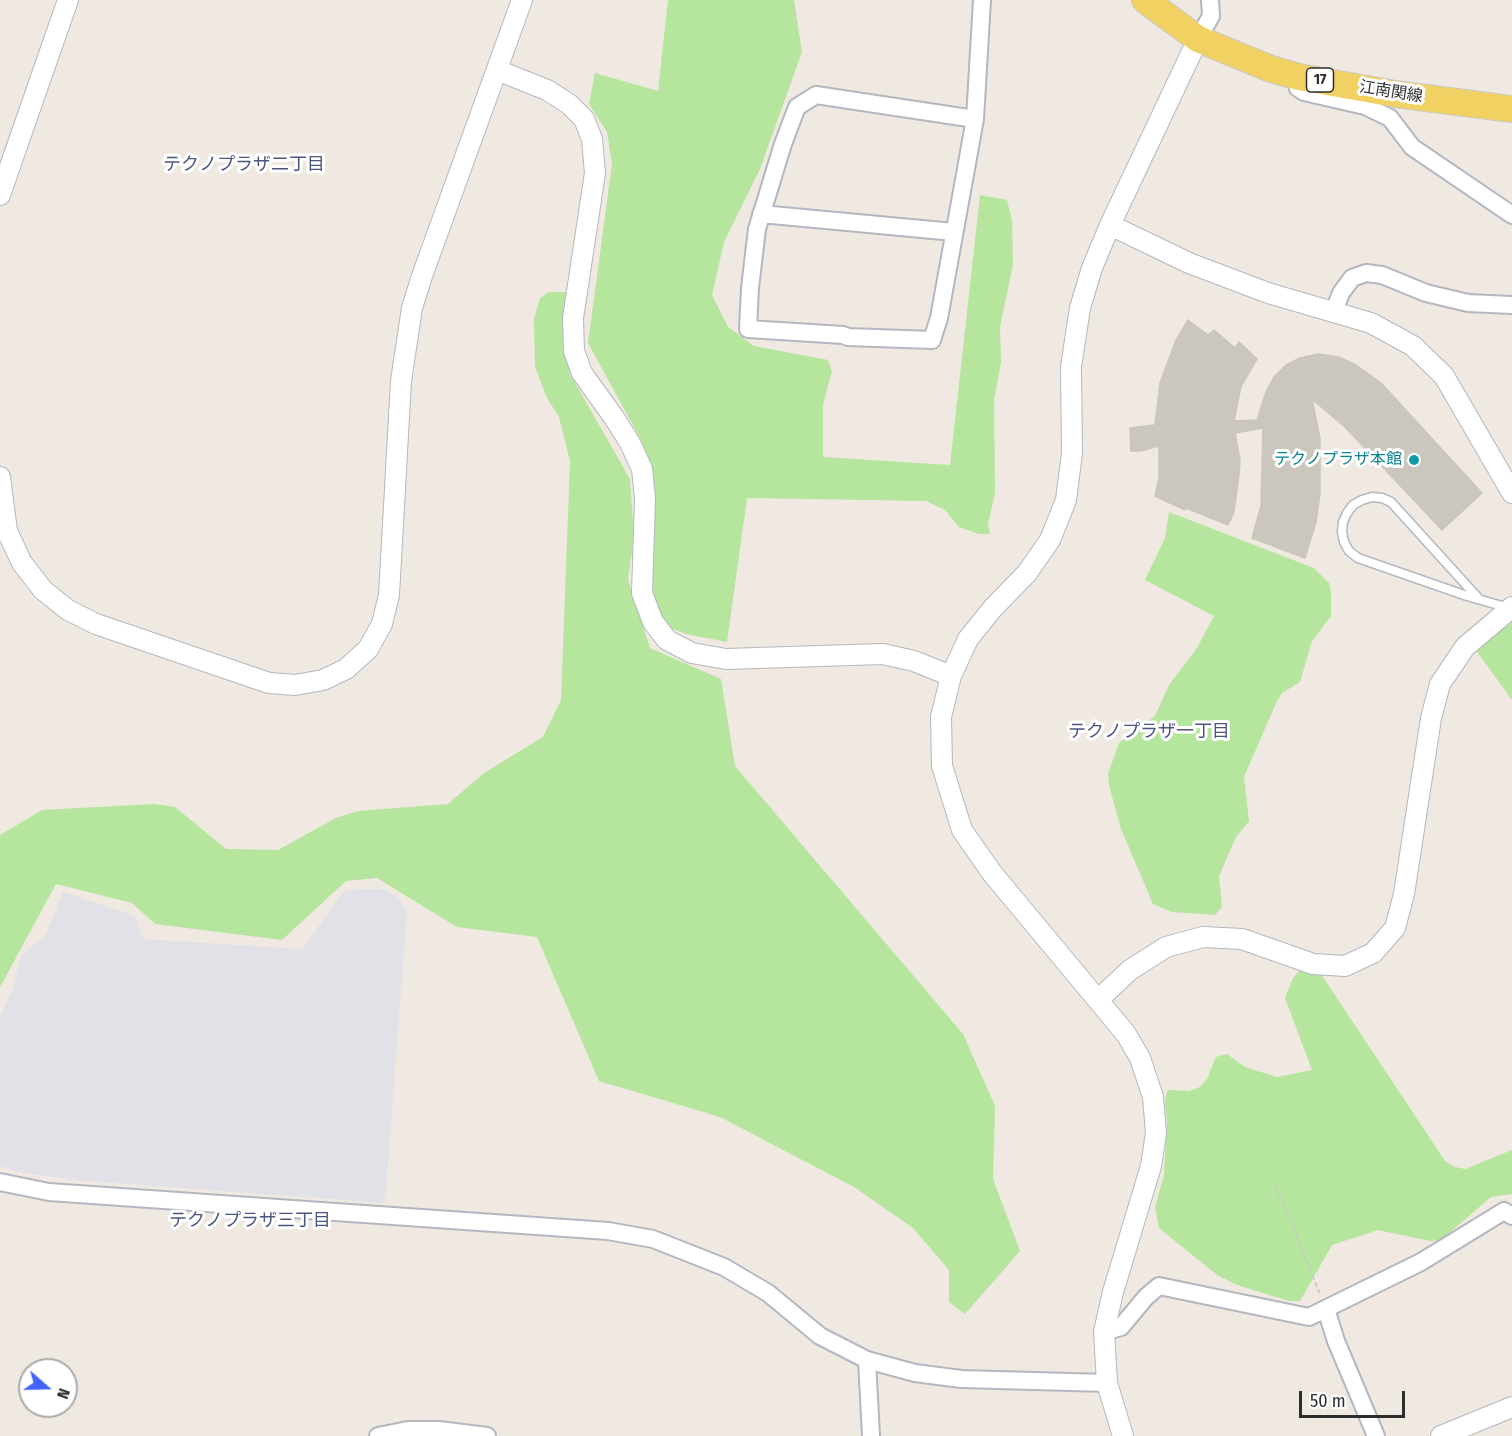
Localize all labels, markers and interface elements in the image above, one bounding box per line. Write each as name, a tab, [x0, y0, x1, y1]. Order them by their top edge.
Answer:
road number: 17	[1306, 68, 1334, 92]
street label: 江南関線	[1358, 78, 1424, 106]
district label: テクノプラザ二丁目	[163, 154, 325, 176]
place label: テクノプラザ本館	[1274, 450, 1402, 470]
marker: テクノプラザ本館	[1407, 453, 1421, 467]
district label: テクノプラザ一丁目	[1068, 721, 1230, 743]
district label: テクノプラザ三丁目	[169, 1210, 331, 1232]
north arrow	[18, 1358, 78, 1418]
scale bar	[1302, 1379, 1408, 1417]
text: N	[53, 1386, 74, 1401]
text: 50 m	[1310, 1390, 1346, 1412]

